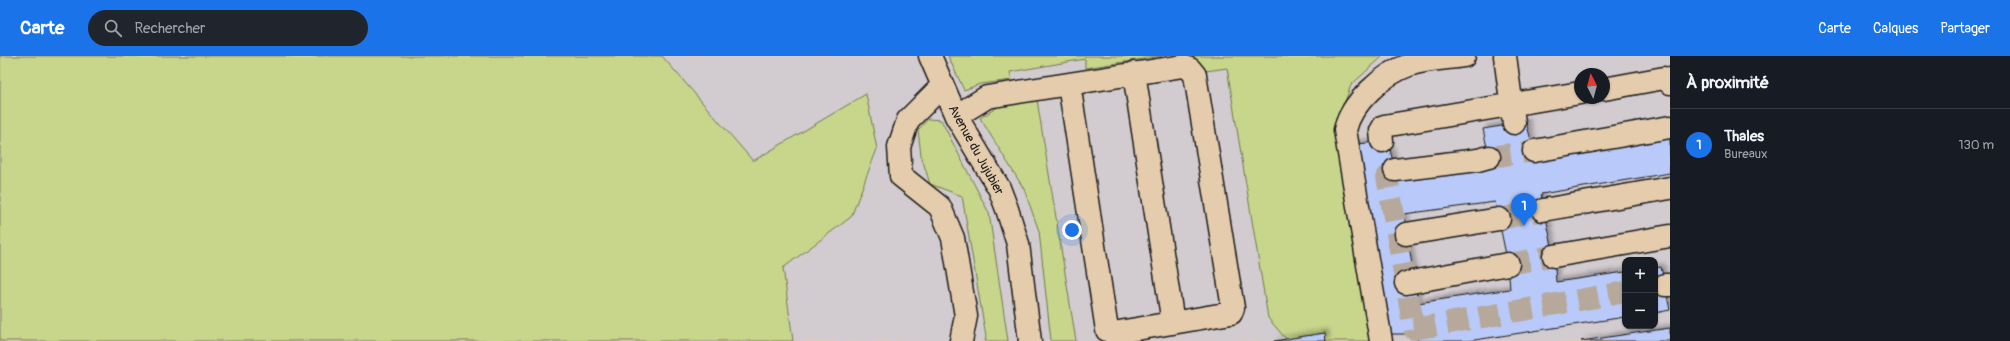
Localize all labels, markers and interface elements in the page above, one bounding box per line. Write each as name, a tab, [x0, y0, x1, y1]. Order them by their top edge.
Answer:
search box	[88, 10, 368, 46]
text: Carte	[20, 16, 64, 40]
icon: search	[102, 17, 124, 39]
text: Rechercher	[134, 19, 205, 38]
text: Carte	[1818, 20, 1851, 37]
text: Calques	[1873, 20, 1918, 37]
text: Partager	[1940, 20, 1990, 37]
north arrow	[1574, 68, 1610, 104]
text: À proximité	[1686, 72, 1769, 93]
street label: Avenue du Jujubier	[945, 102, 1007, 198]
text: Thales	[1724, 127, 1764, 146]
text: 1	[1696, 137, 1702, 153]
text: 130 m	[1958, 137, 1994, 153]
text: Bureaux	[1724, 146, 1768, 162]
pin: 1	[1511, 193, 1537, 226]
your location	[1062, 220, 1082, 240]
map controls	[1622, 257, 1658, 329]
button: +	[1622, 257, 1658, 293]
button: −	[1622, 293, 1658, 329]

